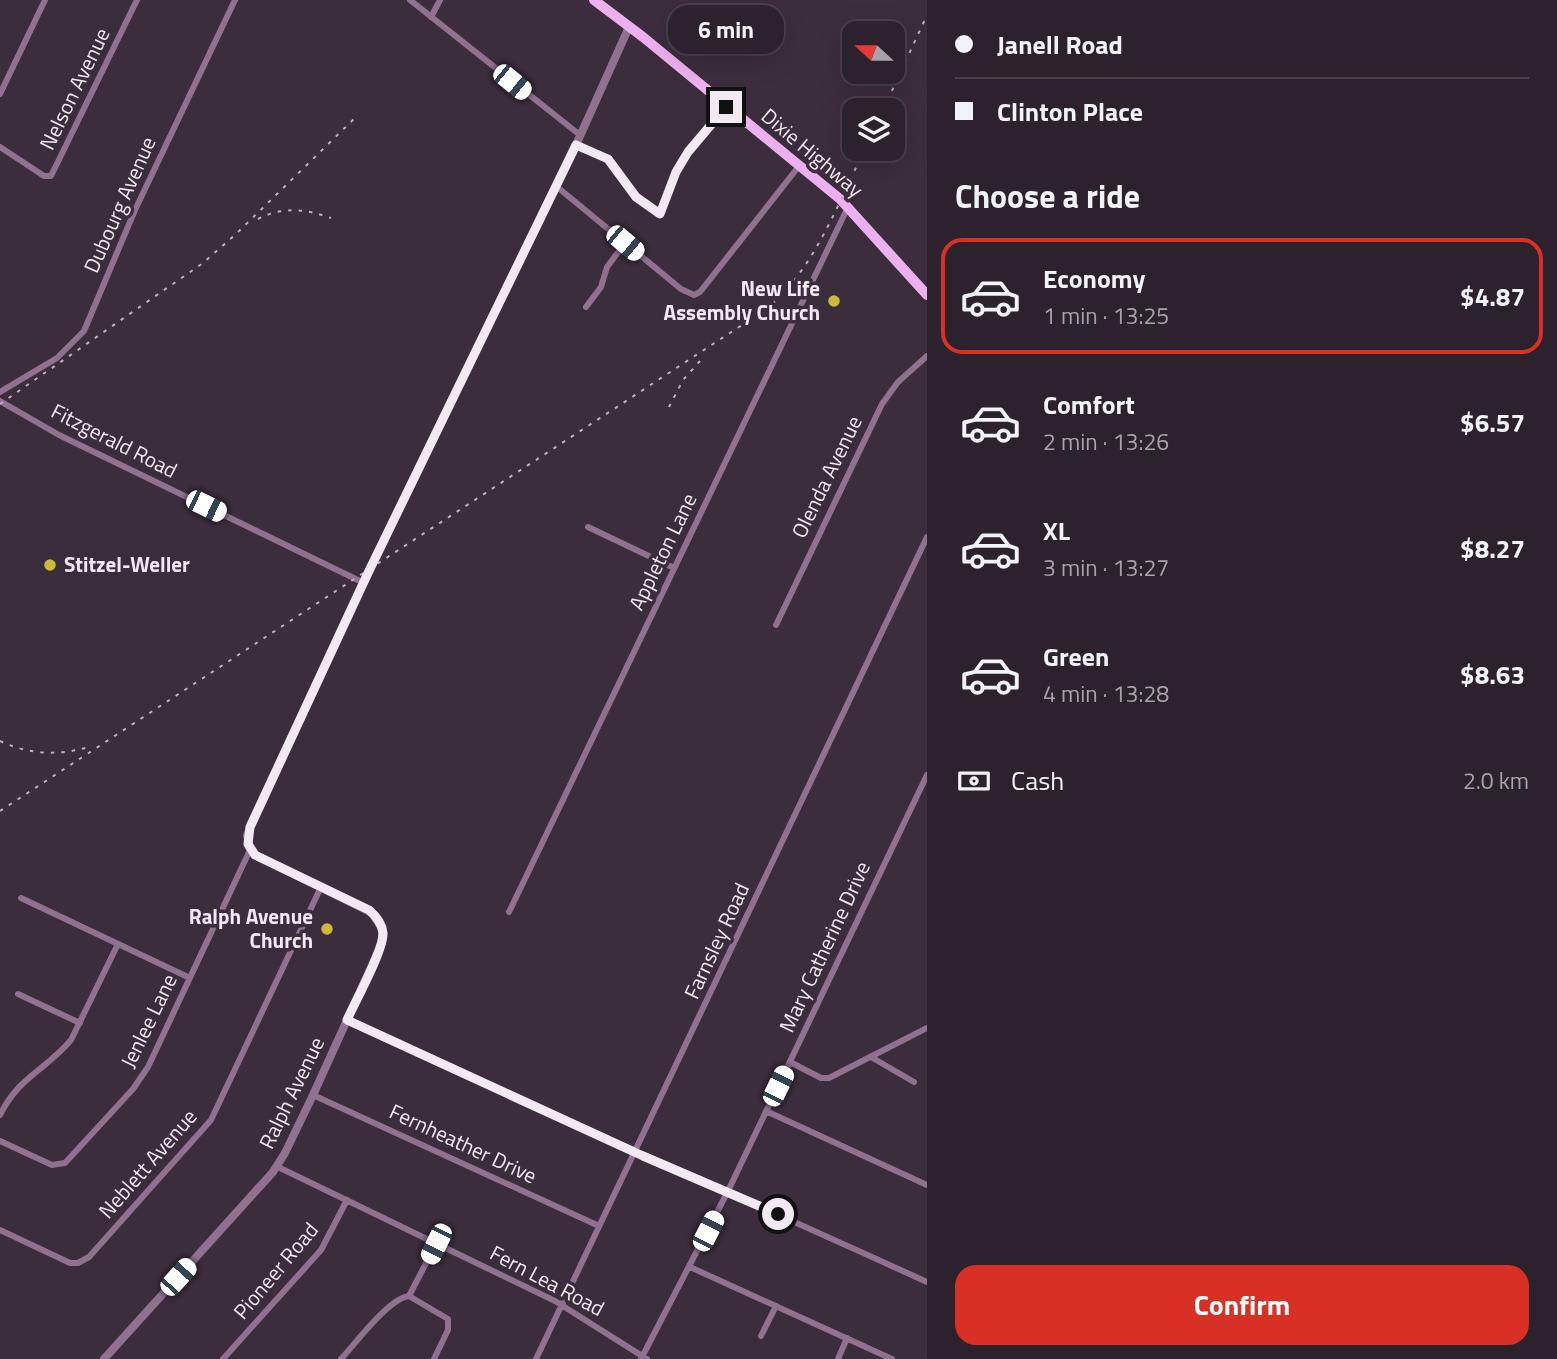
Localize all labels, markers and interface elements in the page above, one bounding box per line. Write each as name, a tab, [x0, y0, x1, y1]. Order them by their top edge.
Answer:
callout: 6 min	[668, 6, 784, 55]
text: 6 min	[698, 12, 754, 47]
north arrow	[842, 21, 905, 84]
map controls	[842, 21, 905, 161]
street label: Nelson Avenue	[31, 22, 117, 155]
text: Janell Road	[997, 25, 1123, 64]
car	[490, 61, 535, 103]
route end	[710, 91, 742, 123]
text: Clinton Place	[997, 92, 1143, 131]
button: layers	[842, 98, 905, 161]
street label: Dixie Highway	[755, 100, 871, 205]
street label: Dubourg Avenue	[75, 131, 163, 278]
text: Choose a ride	[955, 172, 1140, 220]
car	[603, 221, 648, 265]
text: Economy	[1043, 259, 1145, 298]
icon: car	[959, 265, 1022, 328]
place label: New Life Assembly Church	[664, 272, 820, 328]
text: $4.87	[1460, 277, 1525, 316]
marker: New Life Assembly Church	[826, 293, 842, 309]
text: 1 min · 13:25	[1043, 298, 1169, 333]
text: Comfort	[1043, 385, 1135, 424]
icon: car	[959, 391, 1022, 454]
street label: Fitzgerald Road	[46, 395, 183, 486]
text: $6.57	[1460, 403, 1525, 442]
street label: Olenda Avenue	[783, 410, 870, 543]
text: 2 min · 13:26	[1043, 424, 1169, 459]
car	[183, 487, 230, 525]
street label: Appleton Lane	[620, 488, 704, 616]
text: XL	[1043, 511, 1070, 550]
icon: car	[959, 517, 1022, 580]
text: $8.27	[1460, 529, 1525, 568]
place label: Stitzel-Weller	[64, 548, 190, 580]
text: 3 min · 13:27	[1043, 550, 1169, 585]
marker: Stitzel-Weller	[42, 557, 58, 573]
text: Green	[1043, 637, 1109, 676]
icon: car	[959, 643, 1022, 706]
text: $8.63	[1460, 655, 1525, 694]
text: 4 min · 13:28	[1043, 676, 1169, 711]
text: Cash	[1011, 761, 1064, 800]
icon: cash	[955, 762, 993, 800]
text: 2.0 km	[1463, 763, 1529, 798]
street label: Mary Catherine Drive	[770, 856, 878, 1037]
street label: Farnsley Road	[675, 877, 757, 1004]
place label: Ralph Avenue Church	[189, 900, 313, 956]
marker: Ralph Avenue Church	[319, 921, 335, 937]
street label: Jenlee Lane	[112, 968, 185, 1073]
street label: Ralph Avenue	[250, 1031, 332, 1154]
car	[760, 1063, 797, 1109]
street label: Fernheather Drive	[384, 1095, 542, 1191]
street label: Neblett Avenue	[90, 1101, 204, 1225]
route start	[762, 1198, 794, 1230]
car	[690, 1208, 727, 1254]
street label: Pioneer Road	[225, 1215, 325, 1326]
car	[418, 1221, 455, 1267]
street label: Fern Lea Road	[485, 1237, 610, 1324]
car	[157, 1254, 200, 1300]
button: Confirm	[955, 1265, 1529, 1345]

